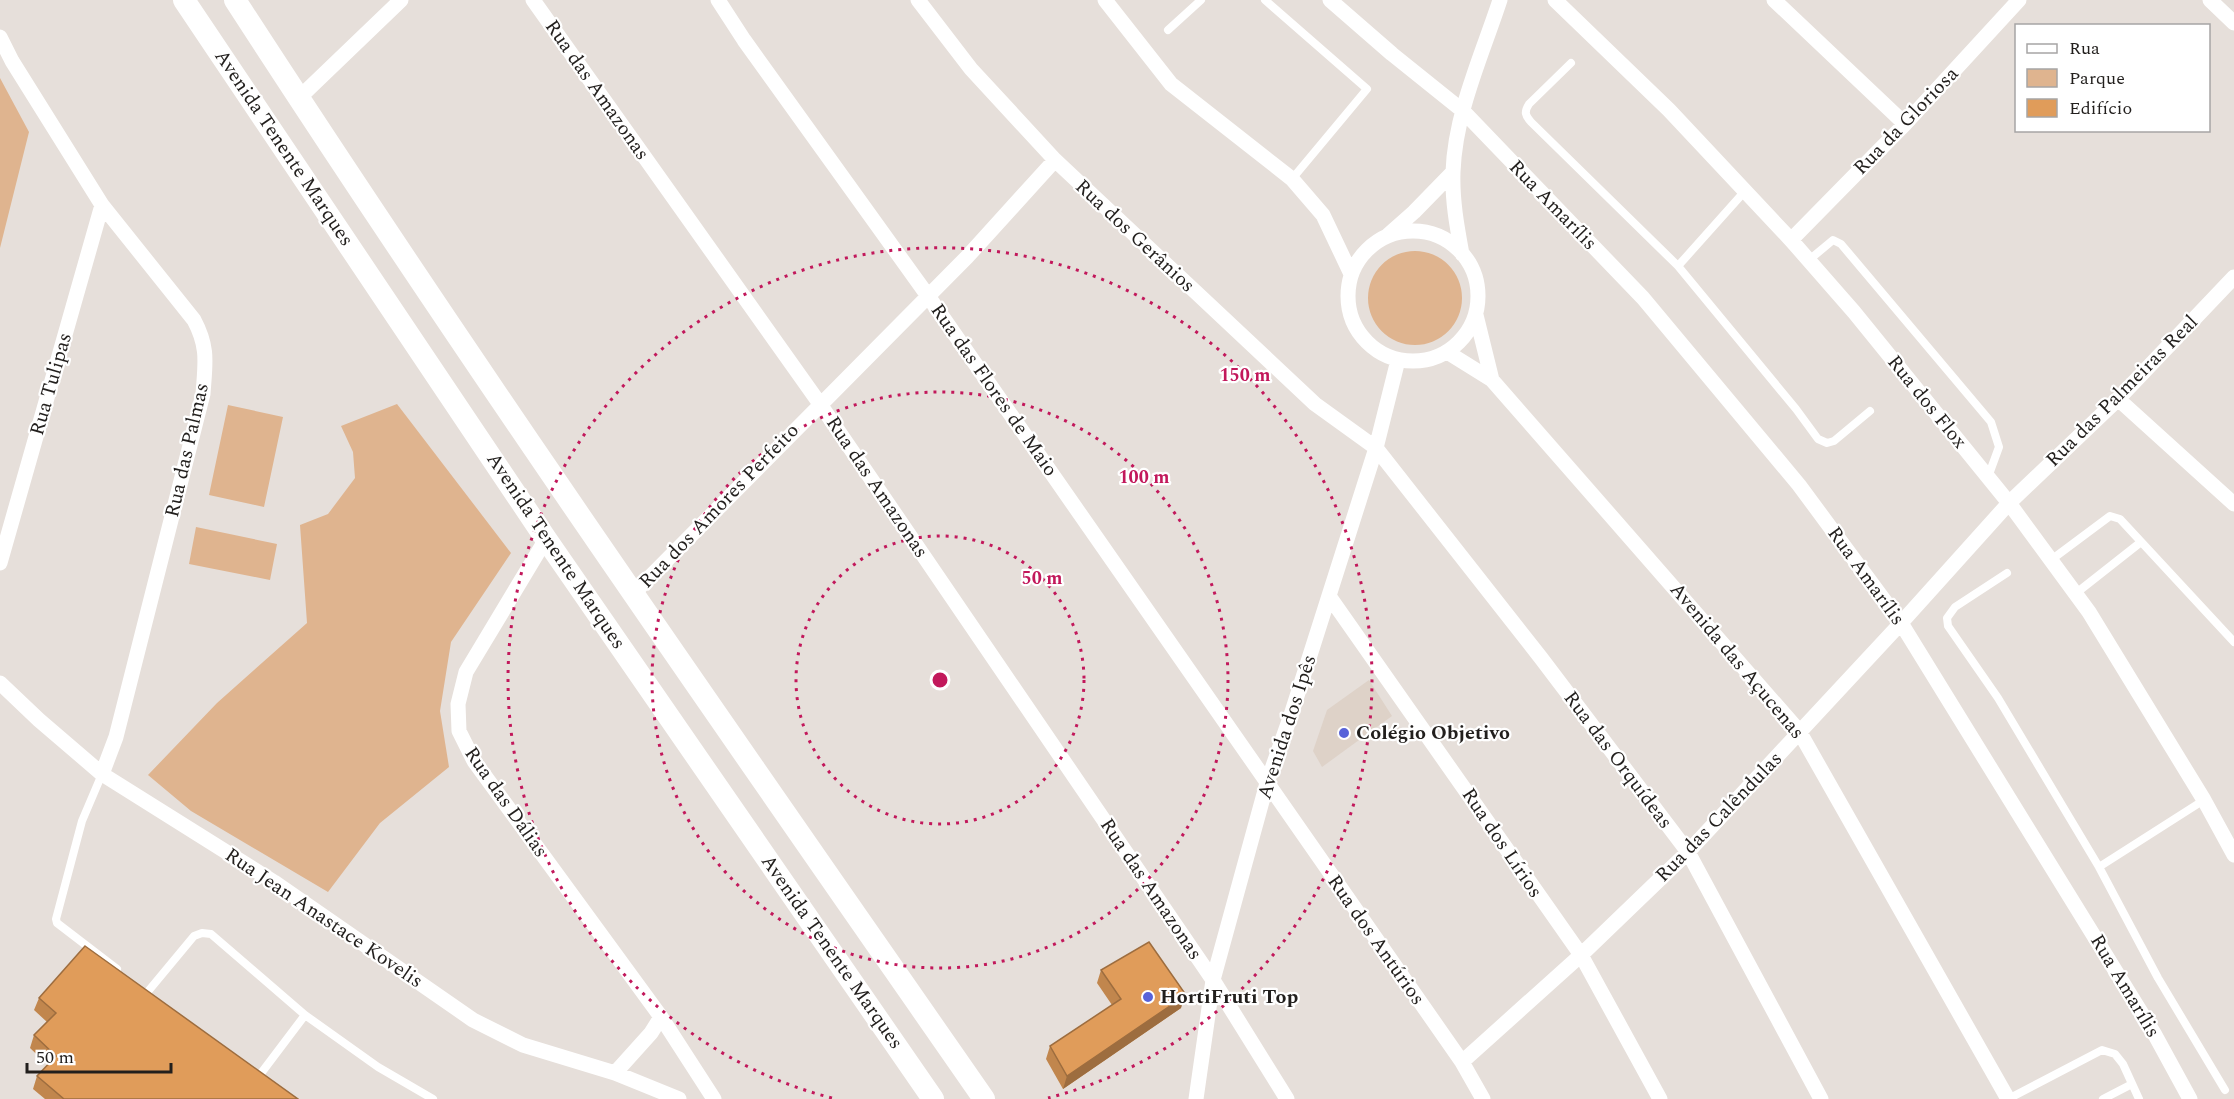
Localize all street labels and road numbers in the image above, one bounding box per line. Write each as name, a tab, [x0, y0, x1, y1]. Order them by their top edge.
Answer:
street label: Rua das Amazonas	[537, 14, 657, 166]
street label: Avenida Tenente Marques	[207, 44, 361, 252]
street label: Rua da Gloriosa	[1846, 60, 1966, 182]
street label: Rua Amarílis	[1502, 153, 1604, 257]
street label: Rua dos Gerânios	[1068, 172, 1202, 300]
street label: Rua das Flores de Maio	[923, 297, 1065, 483]
street label: Rua das Palmeiras Real	[2039, 308, 2205, 474]
street label: Rua Tulipas	[22, 329, 80, 439]
street label: Rua dos Flox	[1880, 349, 1974, 455]
street label: Rua das Palmas	[157, 380, 217, 520]
street label: Rua das Amazonas	[818, 410, 936, 564]
street label: Rua dos Amores Perfeito	[632, 416, 806, 596]
street label: Avenida Tenente Marques	[479, 447, 633, 655]
street label: Rua Amarílis	[1820, 520, 1912, 632]
street label: Avenida das Açucenas	[1662, 576, 1812, 746]
street label: Avenida dos Ipês	[1249, 651, 1325, 803]
street label: Rua das Orquídeas	[1556, 685, 1680, 835]
street label: Rua das Dálias	[457, 740, 555, 864]
street label: Rua das Calêndulas	[1648, 745, 1790, 889]
street label: Rua dos Lírios	[1454, 782, 1550, 904]
street label: Rua das Amazonas	[1092, 812, 1210, 966]
street label: Rua Jean Anastace Kovelis	[219, 840, 429, 996]
street label: Avenida Tenente Marques	[753, 848, 911, 1056]
street label: Rua dos Antúrios	[1320, 869, 1432, 1011]
street label: Rua Amarílis	[2082, 929, 2168, 1043]

